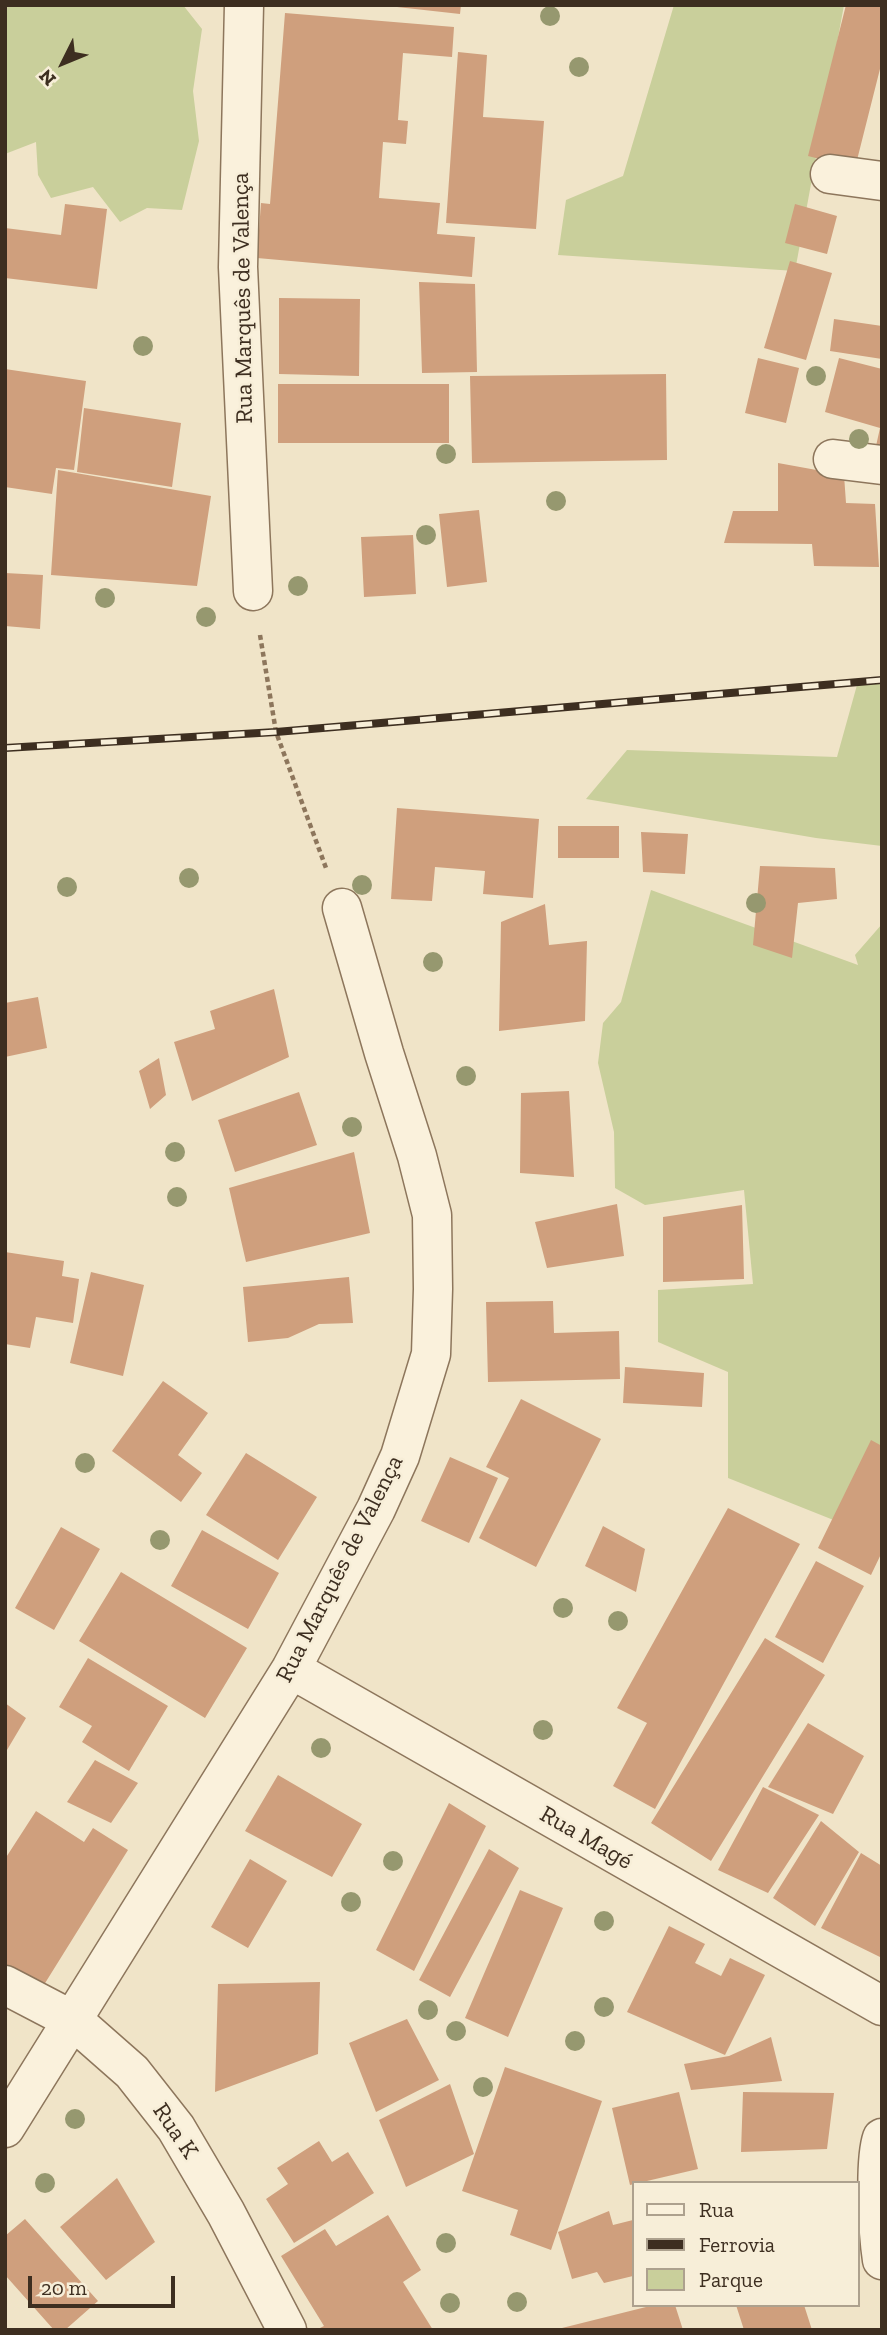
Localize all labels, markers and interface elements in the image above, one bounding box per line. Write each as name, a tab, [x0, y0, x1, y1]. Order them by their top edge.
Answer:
north arrow	[28, 28, 98, 98]
text: N	[34, 65, 61, 91]
street label: Rua Marquês de Valença	[226, 172, 260, 424]
street label: Rua Marquês de Valença	[270, 1451, 410, 1687]
street label: Rua Magé	[535, 1800, 637, 1876]
street label: Rua K	[146, 2098, 204, 2164]
legend	[632, 2181, 859, 2307]
text: Rua	[699, 2197, 734, 2222]
text: Ferrovia	[699, 2232, 775, 2257]
scale bar	[32, 2262, 178, 2306]
text: Parque	[699, 2267, 763, 2292]
text: 20 m	[41, 2275, 87, 2300]

